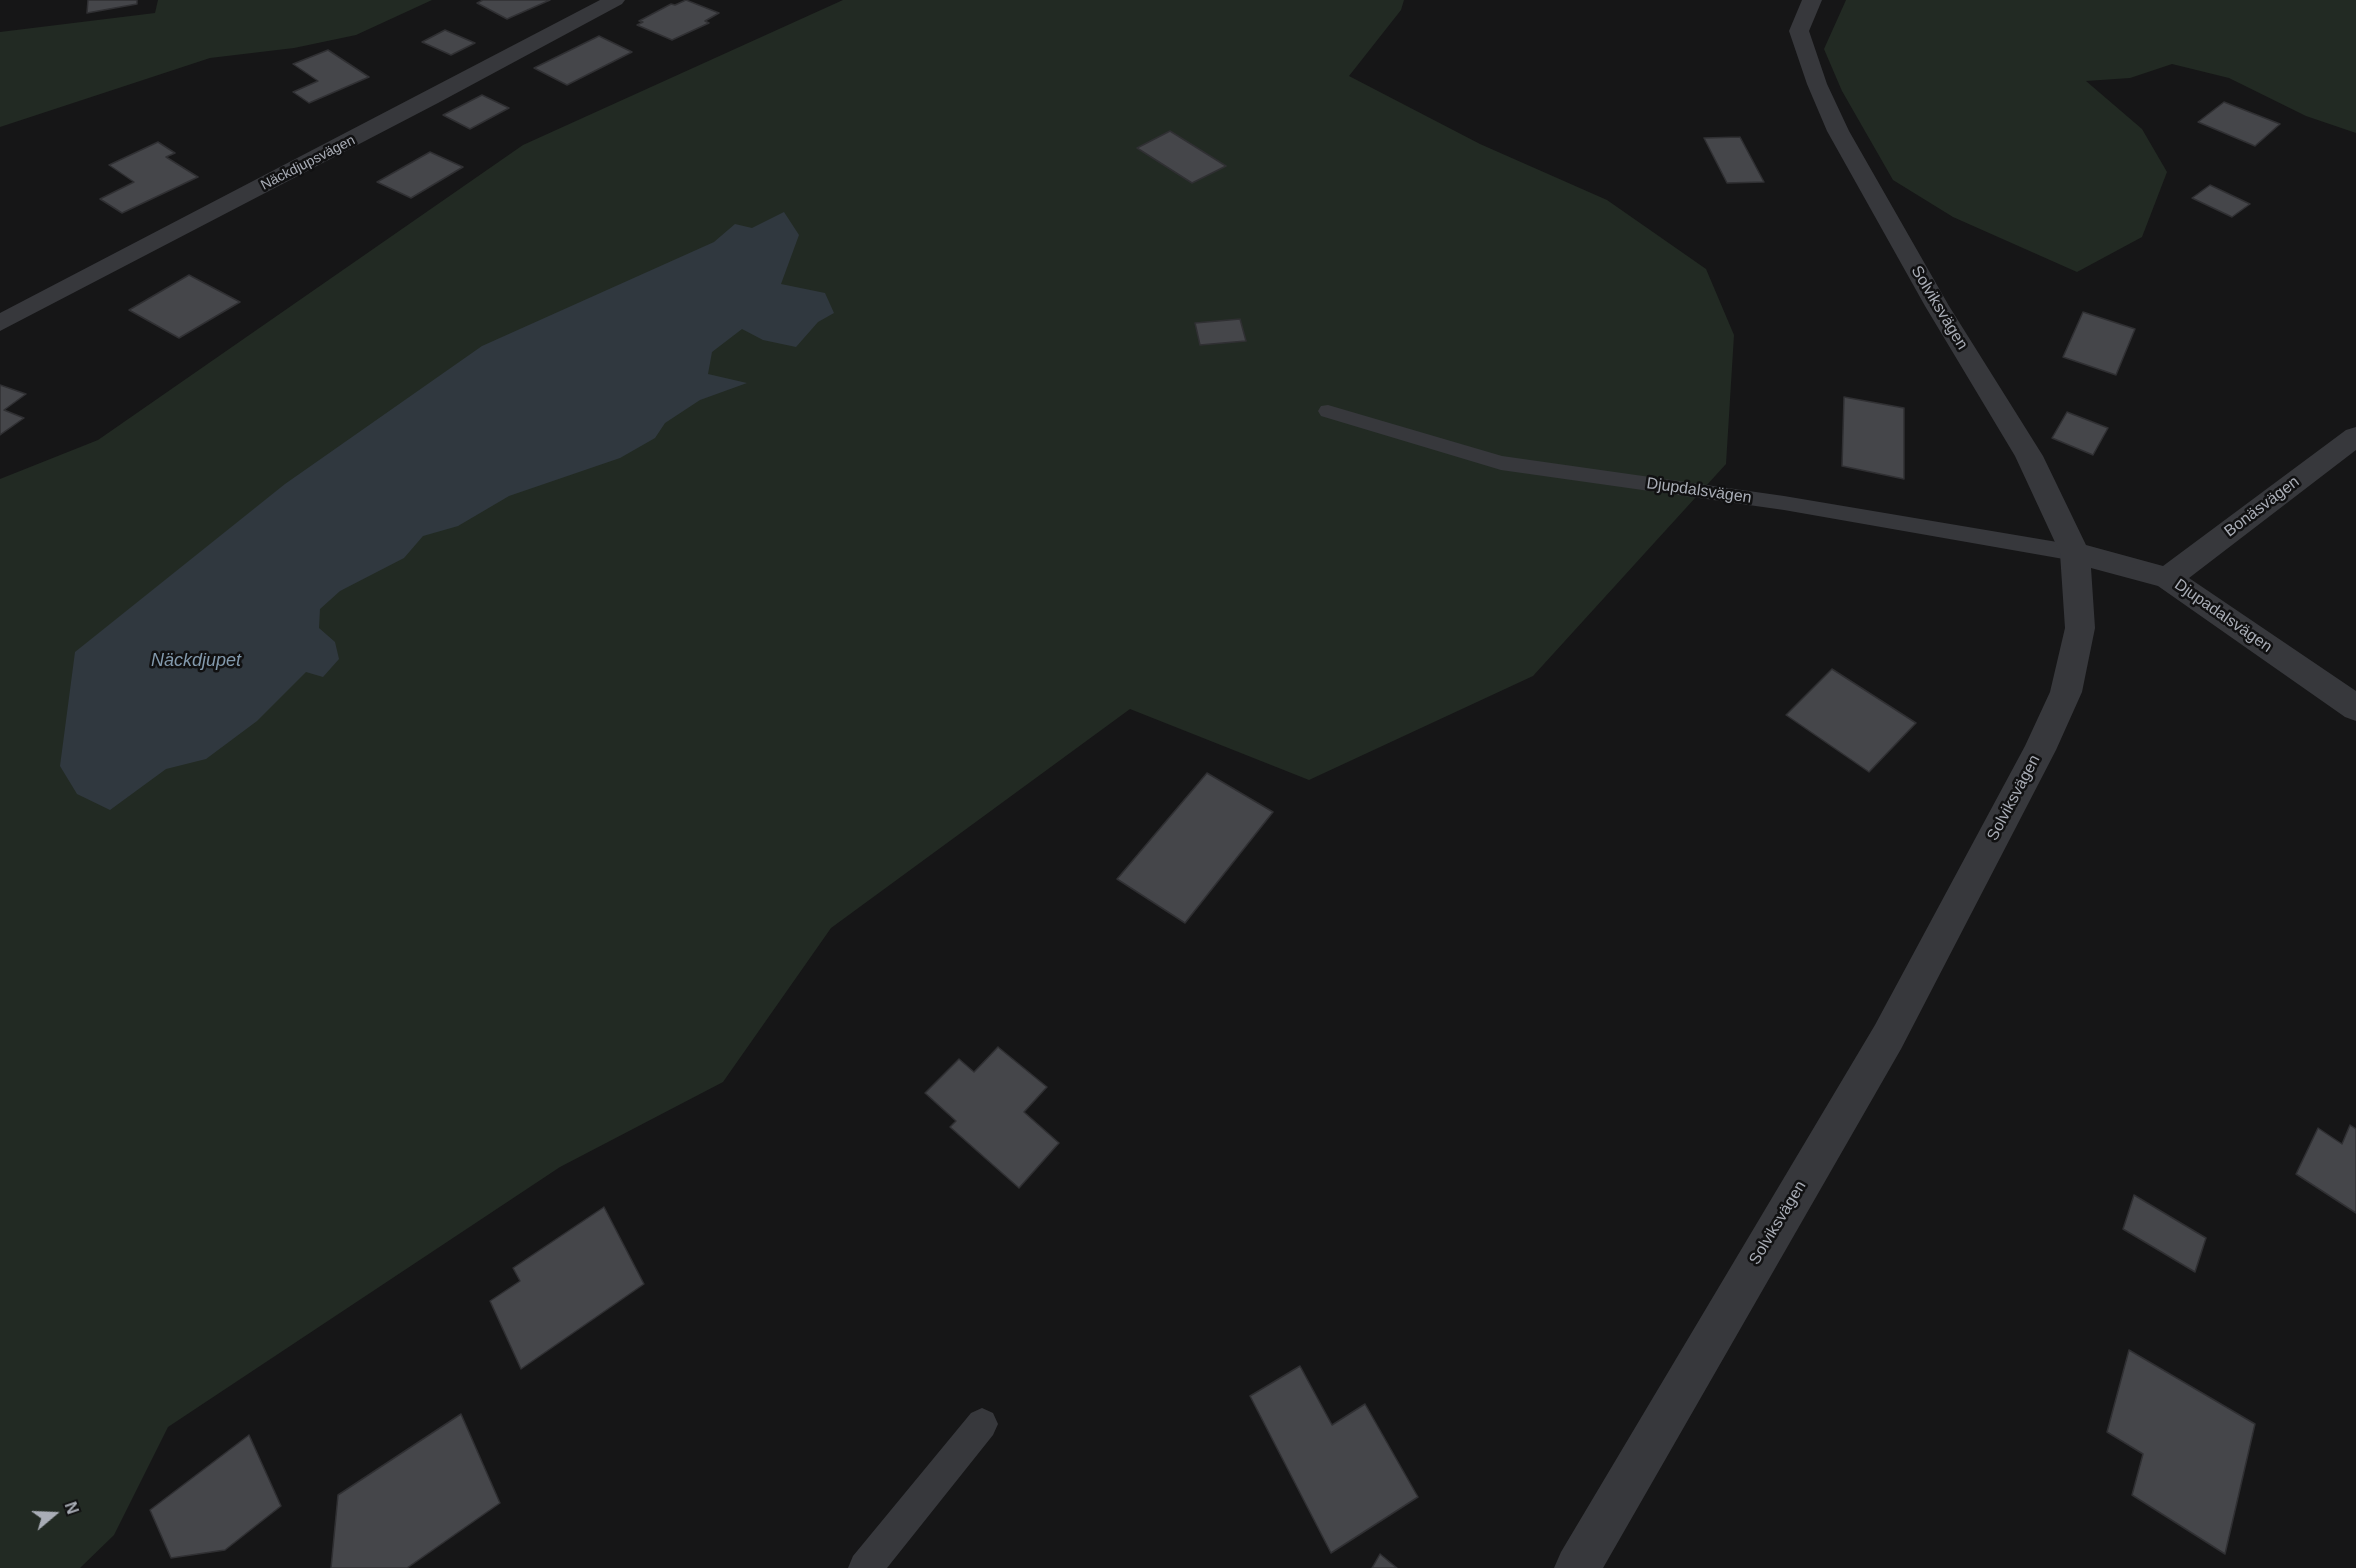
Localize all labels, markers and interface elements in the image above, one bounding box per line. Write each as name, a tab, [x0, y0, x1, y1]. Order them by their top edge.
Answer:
street label: Näckdjupsvägen	[258, 132, 358, 194]
street label: Solviksvägen	[1906, 263, 1972, 353]
street label: Bonäsvägen	[2221, 473, 2303, 541]
street label: Djupdalsvägen	[1645, 474, 1753, 508]
street label: Djupadalsvägen	[2170, 575, 2276, 657]
water label: Näckdjupet	[151, 650, 241, 672]
street label: Solviksvägen	[1983, 752, 2045, 844]
street label: Solviksvägen	[1745, 1178, 1811, 1268]
north arrow	[24, 1484, 84, 1544]
text: N	[62, 1500, 81, 1516]

